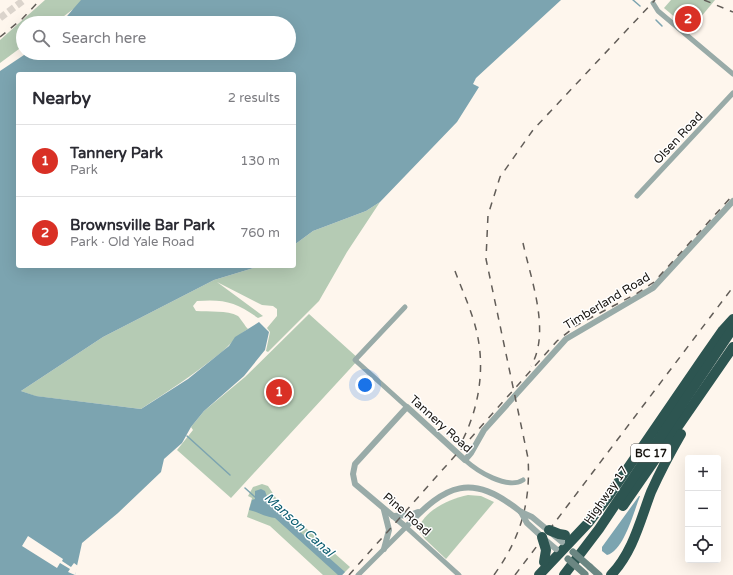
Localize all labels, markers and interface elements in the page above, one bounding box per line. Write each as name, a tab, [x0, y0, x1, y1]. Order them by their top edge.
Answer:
pin: 2	[675, 4, 701, 34]
search box	[16, 16, 296, 60]
icon: search	[30, 27, 52, 49]
text: Search here	[62, 29, 146, 47]
text: Nearby	[32, 88, 91, 109]
text: 2 results	[228, 90, 280, 106]
street label: Olsen Road	[650, 109, 706, 167]
text: Tannery Park	[70, 144, 163, 162]
text: 1	[41, 153, 49, 169]
text: 130 m	[240, 153, 280, 169]
text: Park	[70, 162, 98, 178]
text: Brownsville Bar Park	[70, 216, 215, 234]
text: 2	[41, 225, 49, 241]
text: 760 m	[240, 225, 280, 241]
text: Park · Old Yale Road	[70, 234, 194, 250]
street label: Timberland Road	[561, 270, 653, 332]
your location	[355, 375, 375, 395]
pin: 1	[266, 377, 292, 407]
street label: Tannery Road	[407, 392, 475, 456]
road number: BC 17	[631, 444, 671, 462]
map controls	[685, 455, 721, 563]
button: +	[685, 455, 721, 491]
street label: Highway 17	[581, 463, 631, 527]
water label: Manson Canal	[261, 490, 338, 562]
street label: Pine Road	[380, 490, 434, 538]
button: −	[685, 491, 721, 527]
button: locate	[685, 527, 721, 563]

